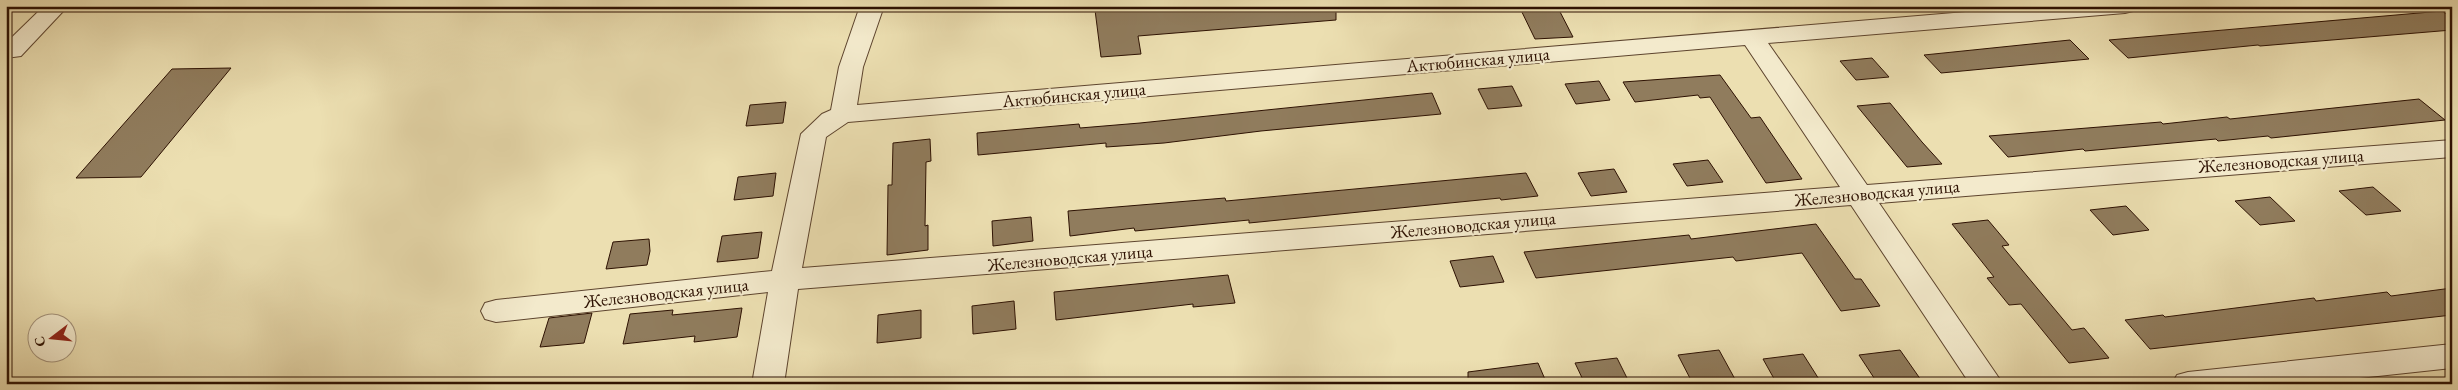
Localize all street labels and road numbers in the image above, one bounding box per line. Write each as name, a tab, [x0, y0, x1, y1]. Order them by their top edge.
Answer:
street label: Актюбинская улица	[1404, 42, 1551, 77]
street label: Актюбинская улица	[1000, 77, 1147, 112]
street label: Железноводская улица	[2197, 143, 2365, 178]
street label: Железноводская улица	[1792, 174, 1961, 211]
street label: Железноводская улица	[1388, 206, 1557, 243]
street label: Железноводская улица	[985, 239, 1154, 276]
street label: Железноводская улица	[581, 272, 750, 313]

